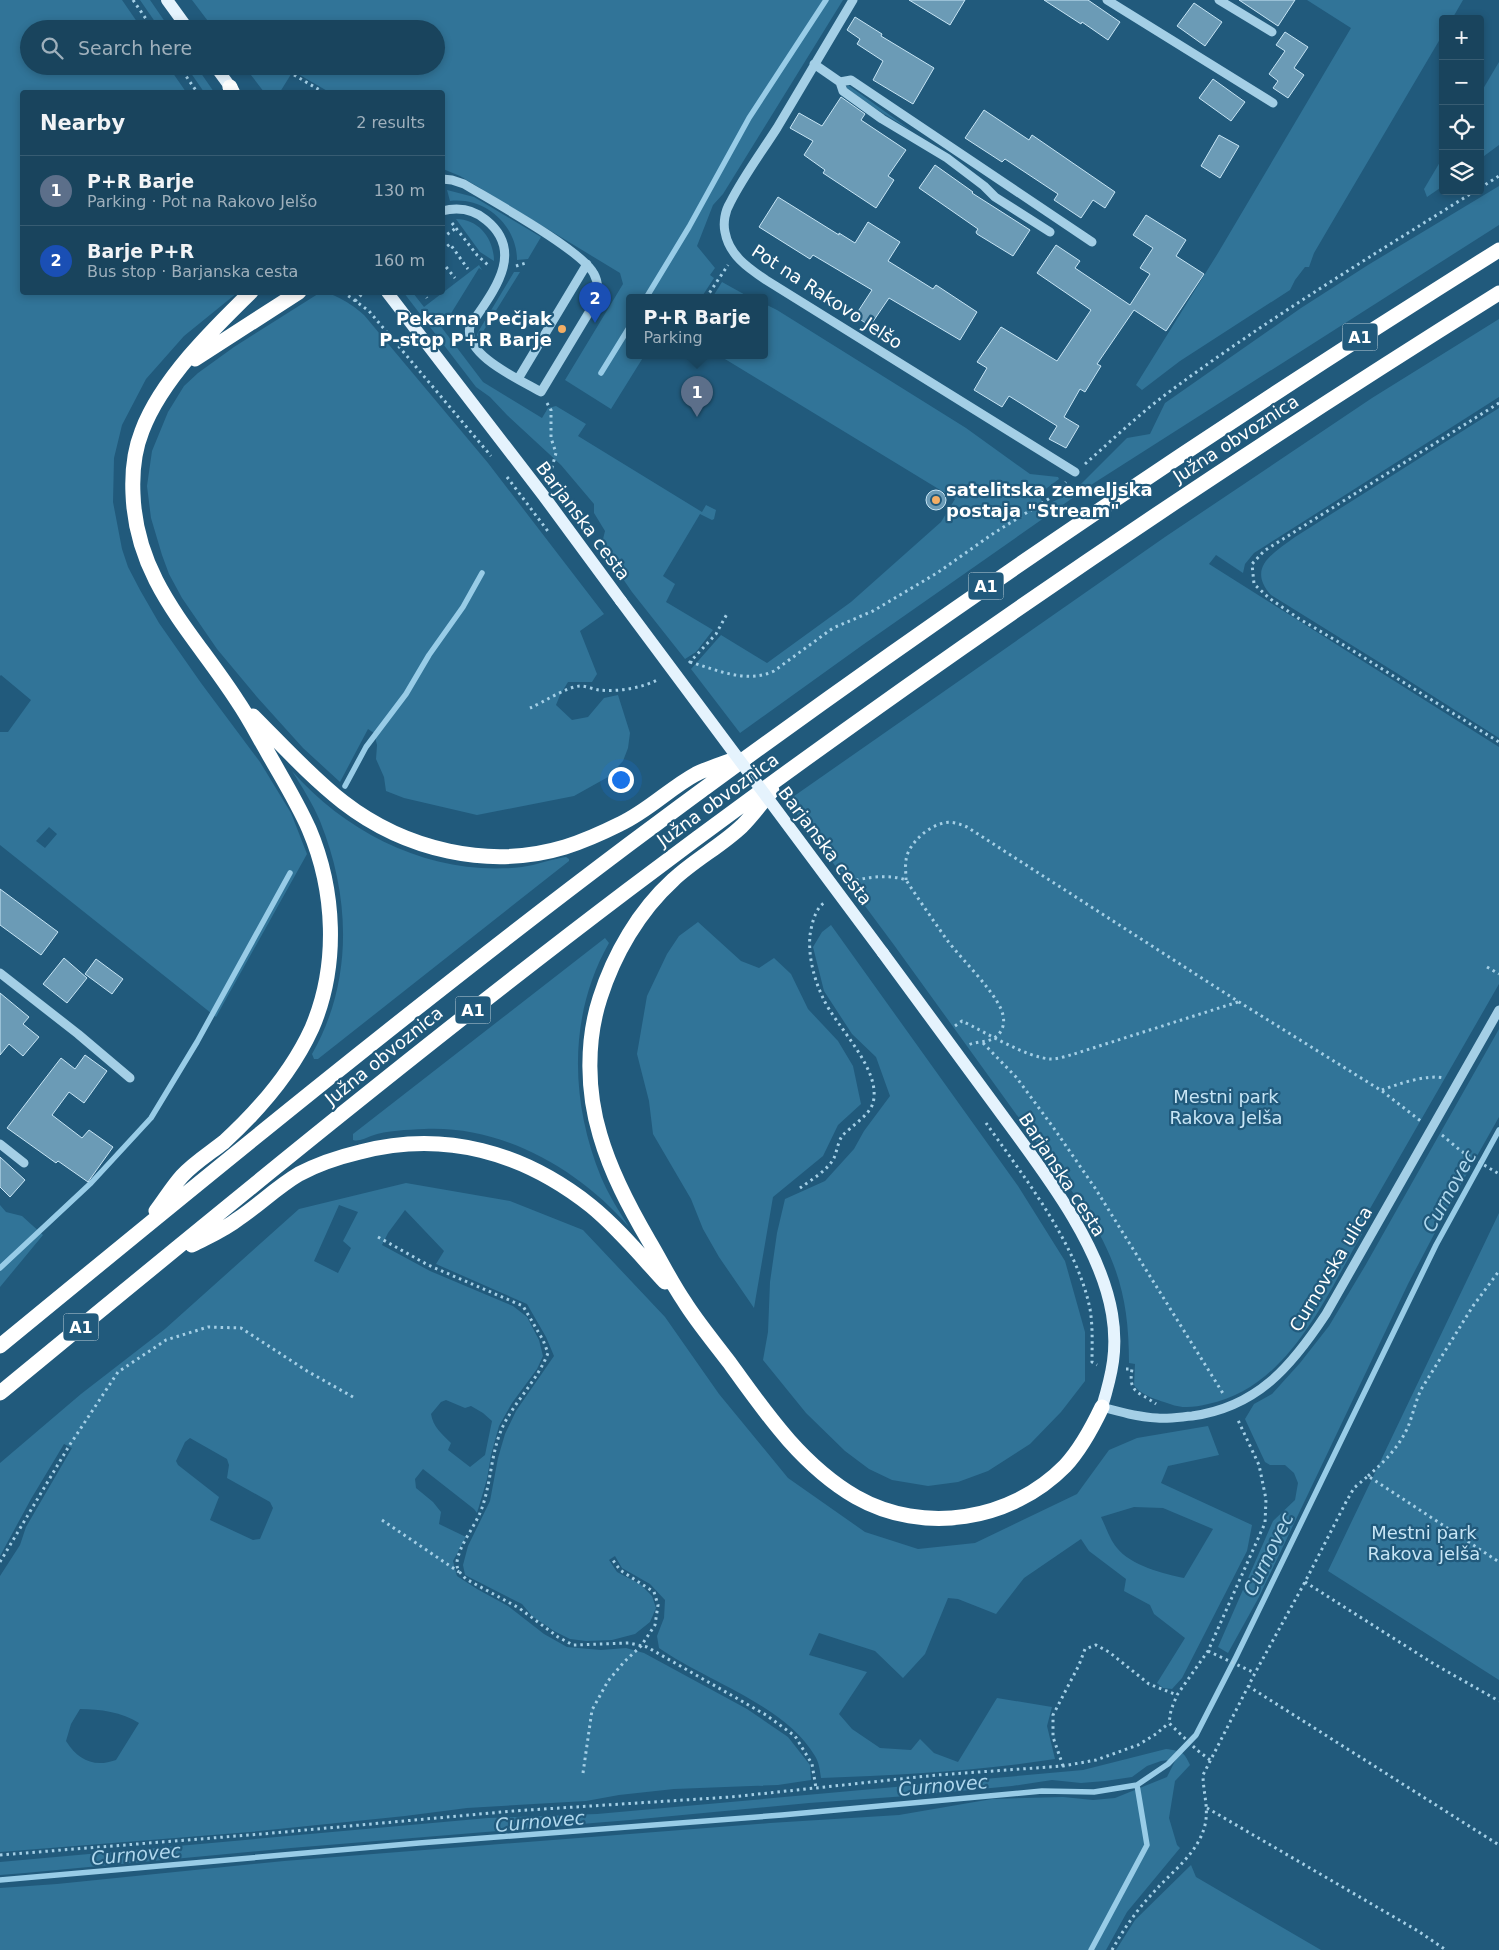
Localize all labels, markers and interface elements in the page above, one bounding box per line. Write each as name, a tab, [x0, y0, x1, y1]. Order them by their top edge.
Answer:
map controls	[1439, 15, 1484, 195]
button: +	[1439, 15, 1484, 60]
search box	[20, 20, 445, 75]
icon: search	[38, 34, 66, 62]
text: Search here	[78, 37, 192, 59]
button: −	[1439, 60, 1484, 105]
button: locate	[1439, 105, 1484, 150]
text: Nearby	[40, 111, 125, 135]
text: 2 results	[356, 113, 425, 132]
button: layers	[1439, 150, 1484, 195]
text: P+R Barje	[87, 170, 194, 192]
text: 1	[50, 181, 62, 200]
text: 130 m	[374, 181, 425, 200]
text: Parking · Pot na Rakovo Jelšo	[87, 192, 317, 211]
text: Barje P+R	[87, 240, 194, 262]
street label: Pot na Rakovo Jelšo	[748, 240, 906, 353]
text: 2	[50, 251, 62, 270]
text: 160 m	[374, 251, 425, 270]
text: Bus stop · Barjanska cesta	[87, 262, 298, 281]
pin: 2	[579, 282, 611, 323]
popup	[626, 294, 768, 359]
text: P+R Barje	[643, 306, 751, 328]
place label: Pekarna Pečjak P-stop P+R Barje	[379, 308, 553, 350]
marker: Pekarna Pečjak P-stop P+R Barje	[556, 323, 568, 335]
road number: A1	[1342, 324, 1378, 351]
text: Parking	[643, 328, 703, 347]
pin: 1	[681, 376, 713, 417]
street label: Južna obvoznica	[1168, 390, 1302, 487]
street label: Barjanska cesta	[532, 457, 635, 584]
place label: satelitska zemeljska postaja "Stream"	[946, 479, 1153, 521]
marker: satelitska zemeljska postaja "Stream"	[930, 494, 942, 506]
road number: A1	[968, 572, 1004, 600]
street label: Južna obvoznica	[652, 748, 783, 851]
your location	[608, 767, 634, 793]
street label: Barjanska cesta	[774, 782, 877, 909]
road number: A1	[456, 996, 490, 1024]
street label: Južna obvoznica	[320, 1002, 447, 1110]
park label: Mestni park Rakova Jelša	[1169, 1086, 1283, 1128]
street label: Barjanska cesta	[1015, 1109, 1110, 1240]
water label: Curnovec	[1418, 1146, 1481, 1236]
street label: Curnovska ulica	[1285, 1202, 1376, 1335]
road number: A1	[64, 1314, 98, 1340]
water label: Curnovec	[1238, 1508, 1298, 1599]
park label: Mestni park Rakova jelša	[1368, 1522, 1480, 1564]
water label: Curnovec	[897, 1770, 989, 1800]
water label: Curnovec	[494, 1806, 586, 1836]
water label: Curnovec	[90, 1839, 182, 1869]

